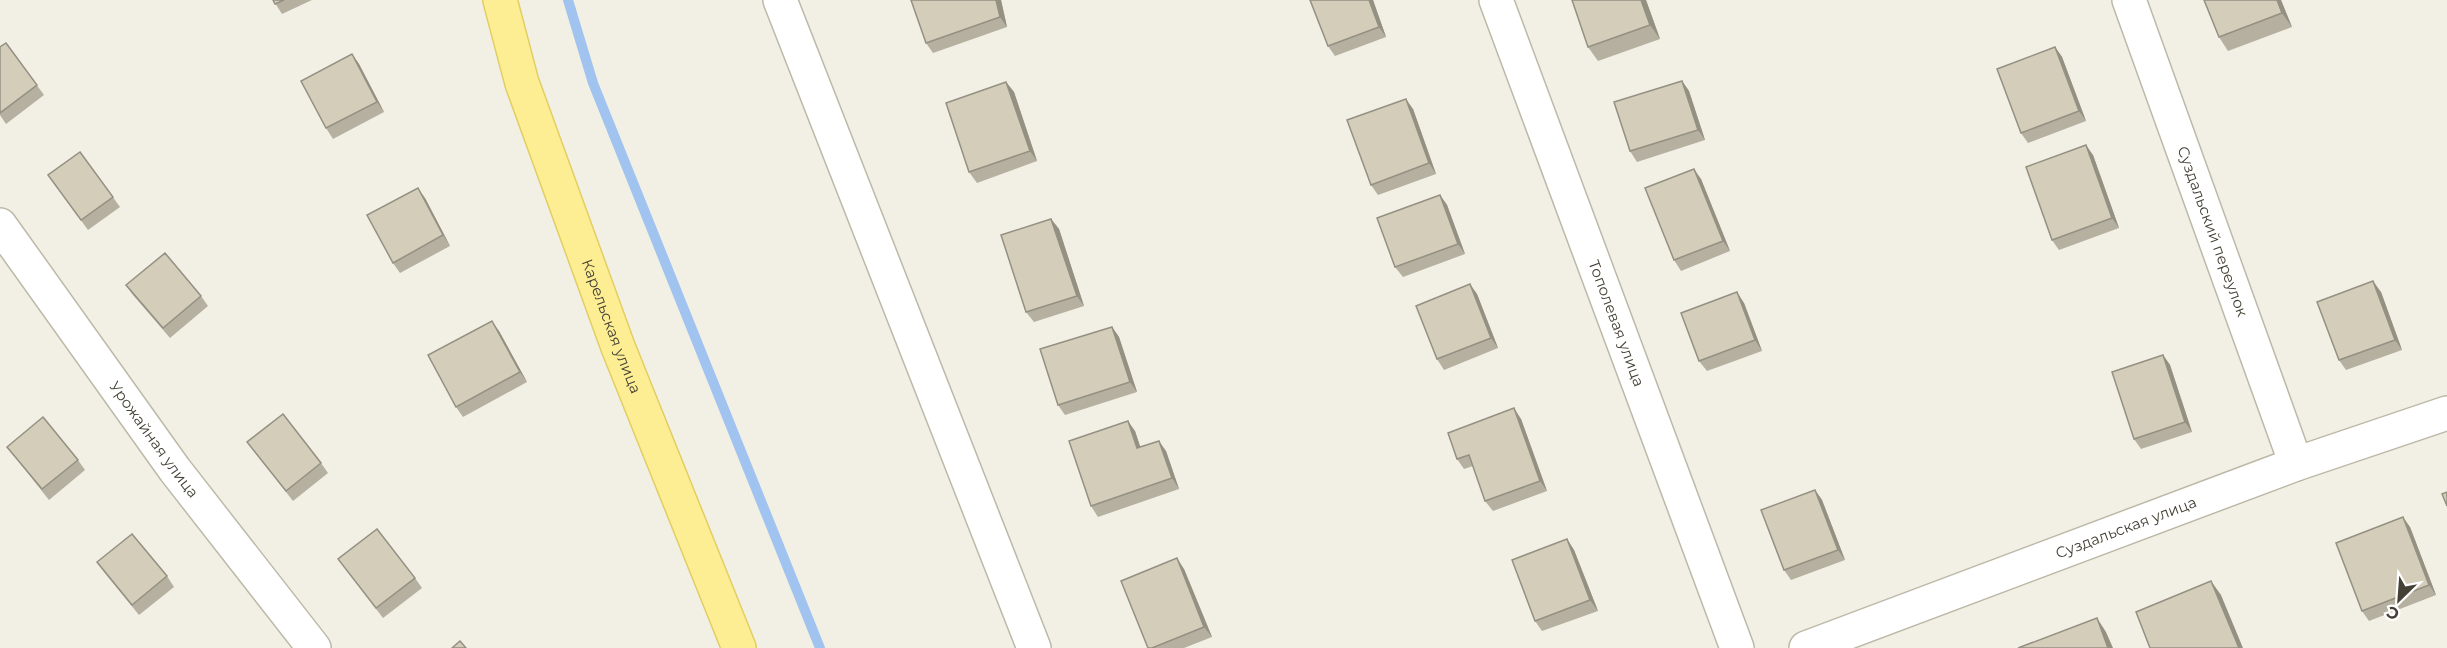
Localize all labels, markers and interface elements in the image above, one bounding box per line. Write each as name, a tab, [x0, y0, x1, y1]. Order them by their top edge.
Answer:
street label: Суздальский переулок	[2173, 143, 2252, 319]
street label: Карельская улица	[578, 256, 646, 396]
street label: Тополевая улица	[1585, 257, 1649, 389]
street label: Урожайная улица	[106, 377, 203, 501]
street label: Суздальская улица	[2053, 492, 2199, 562]
north arrow	[2369, 570, 2429, 630]
text: С	[2383, 602, 2402, 624]

